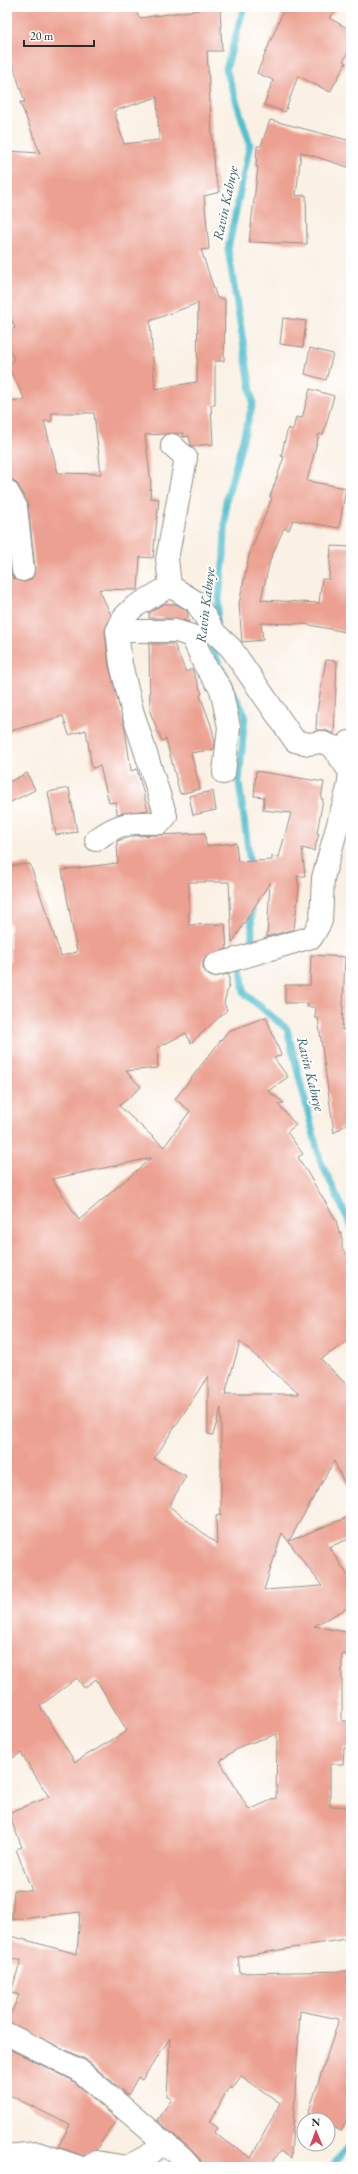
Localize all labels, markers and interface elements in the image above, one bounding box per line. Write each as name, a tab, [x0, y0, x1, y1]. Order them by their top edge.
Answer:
scale bar	[24, 22, 94, 48]
text: 20 m	[30, 28, 54, 44]
water label: Ravin Kabuye	[208, 164, 242, 242]
water label: Ravin Kabuye	[191, 566, 219, 644]
water label: Ravin Kabuye	[293, 1035, 329, 1113]
north arrow	[296, 2112, 336, 2152]
text: N	[311, 2115, 320, 2129]

